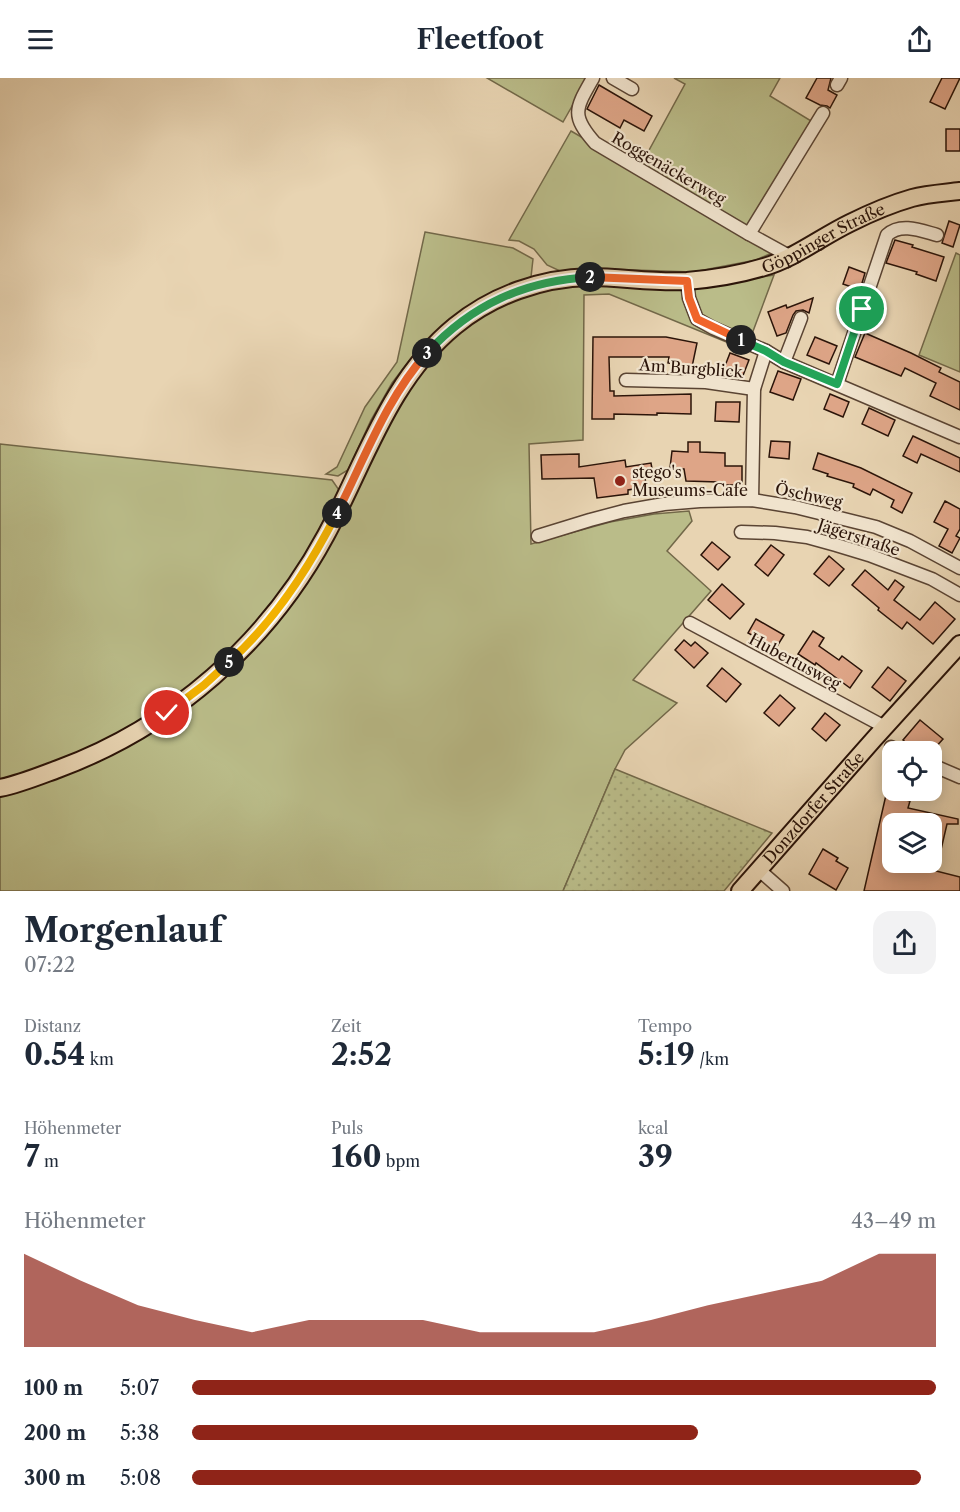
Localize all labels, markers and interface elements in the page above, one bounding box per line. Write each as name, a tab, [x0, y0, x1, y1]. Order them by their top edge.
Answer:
icon: menu	[24, 23, 57, 56]
text: Fleetfoot	[416, 23, 544, 56]
icon: share	[903, 23, 936, 56]
street label: Roggenäckerweg	[608, 127, 730, 209]
street label: Göppinger Straße	[759, 198, 888, 277]
pin: 2	[575, 262, 605, 292]
text: 2	[585, 267, 595, 287]
pin	[836, 283, 887, 334]
icon: arrive	[845, 292, 878, 325]
pin: 1	[726, 325, 756, 355]
text: 1	[737, 330, 745, 350]
pin: 3	[412, 338, 442, 368]
text: 3	[422, 343, 432, 363]
street label: Am Burgblick	[637, 354, 744, 382]
place label: stego's Museums-Cafe	[632, 462, 748, 500]
marker: stego's Museums-Cafe	[613, 474, 627, 488]
street label: Öschweg	[773, 478, 845, 512]
pin: 4	[322, 498, 352, 528]
text: 4	[332, 503, 342, 523]
street label: Jägerstraße	[812, 513, 903, 560]
street label: Hubertusweg	[746, 628, 845, 694]
pin: 5	[214, 647, 244, 677]
text: 5	[225, 652, 233, 672]
pin	[141, 687, 192, 738]
icon: check	[150, 696, 183, 729]
map controls	[882, 741, 942, 873]
button: locate	[882, 741, 942, 801]
street label: Donzdorfer Straße	[759, 747, 868, 868]
button: layers	[882, 813, 942, 873]
text: Morgenlauf	[24, 910, 223, 951]
button: share	[873, 911, 936, 974]
text: 07:22	[24, 953, 75, 977]
text: Distanz	[24, 1016, 81, 1036]
text: Zeit	[331, 1016, 361, 1036]
text: Tempo	[638, 1016, 692, 1036]
text: 0.54	[24, 1036, 85, 1073]
text: 2:52	[331, 1036, 392, 1073]
text: 5:19	[638, 1036, 695, 1073]
text: km	[85, 1049, 114, 1069]
text: /km	[695, 1049, 729, 1069]
text: Höhenmeter	[24, 1118, 121, 1138]
text: Puls	[331, 1118, 363, 1138]
text: kcal	[638, 1118, 668, 1138]
text: 7	[24, 1138, 40, 1175]
text: 160	[331, 1138, 382, 1175]
text: 39	[638, 1138, 673, 1175]
text: m	[40, 1151, 59, 1171]
text: bpm	[382, 1151, 420, 1171]
text: Höhenmeter	[24, 1209, 146, 1233]
text: 43–49 m	[851, 1209, 936, 1233]
text: 100 m	[24, 1376, 83, 1400]
text: 5:07	[120, 1376, 159, 1400]
text: 200 m	[24, 1421, 86, 1445]
text: 5:38	[120, 1421, 159, 1445]
text: 300 m	[24, 1466, 86, 1490]
text: 5:08	[120, 1466, 161, 1490]

